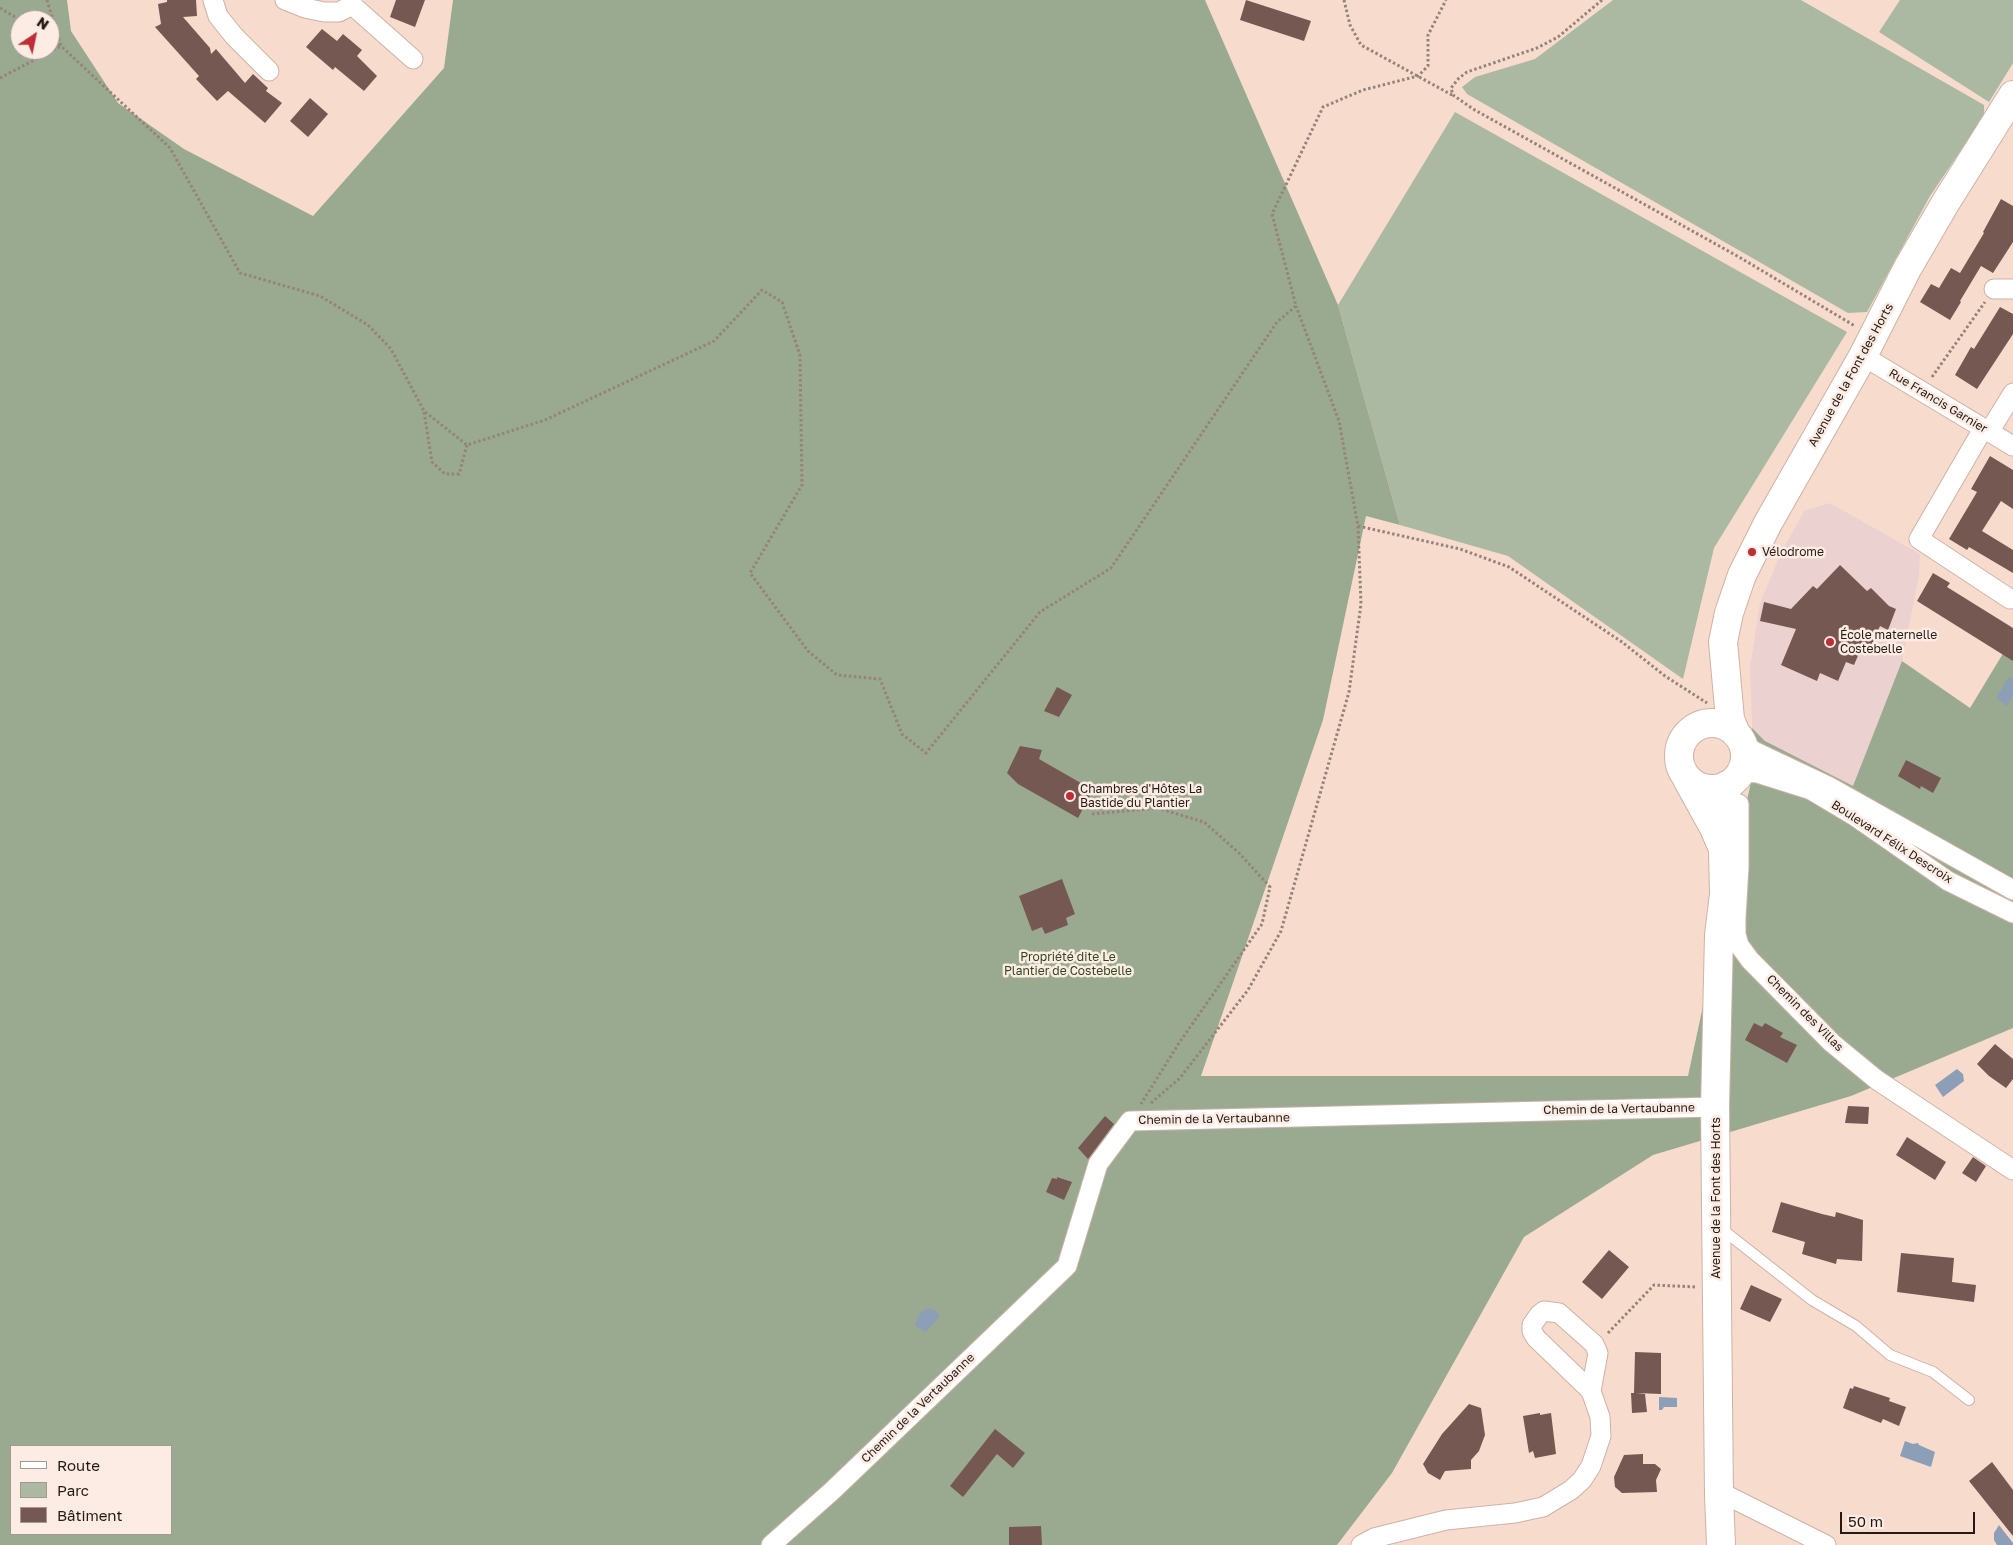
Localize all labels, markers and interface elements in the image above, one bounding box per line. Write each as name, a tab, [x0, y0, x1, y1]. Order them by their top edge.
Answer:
north arrow	[10, 10, 60, 60]
text: N	[34, 13, 52, 33]
street label: Avenue de la Font des Horts	[1806, 301, 1896, 449]
street label: Rue Francis Garnier	[1886, 366, 1990, 436]
place label: Vélodrome	[1762, 545, 1824, 559]
marker: Vélodrome	[1746, 546, 1758, 558]
place label: École maternelle Costebelle	[1840, 628, 1937, 656]
marker: École maternelle Costebelle	[1824, 636, 1836, 648]
place label: Chambres d'Hôtes La Bastide du Plantier	[1080, 782, 1202, 810]
marker: Chambres d'Hôtes La Bastide du Plantier	[1064, 790, 1076, 802]
street label: Boulevard Félix Descroix	[1829, 797, 1955, 887]
park label: Propriété dite Le Plantier de Costebelle	[1004, 950, 1132, 978]
street label: Chemin des Villas	[1764, 972, 1846, 1054]
street label: Chemin de la Vertaubanne	[1543, 1100, 1695, 1118]
street label: Chemin de la Vertaubanne	[1138, 1110, 1290, 1128]
street label: Avenue de la Font des Horts	[1709, 1117, 1723, 1279]
street label: Chemin de la Vertaubanne	[858, 1350, 978, 1466]
legend	[10, 1445, 172, 1535]
text: Route	[57, 1456, 100, 1474]
text: Parc	[57, 1481, 89, 1499]
scale bar	[1843, 1502, 1978, 1534]
text: Bâtiment	[57, 1506, 122, 1524]
text: 50 m	[1848, 1512, 1883, 1530]

